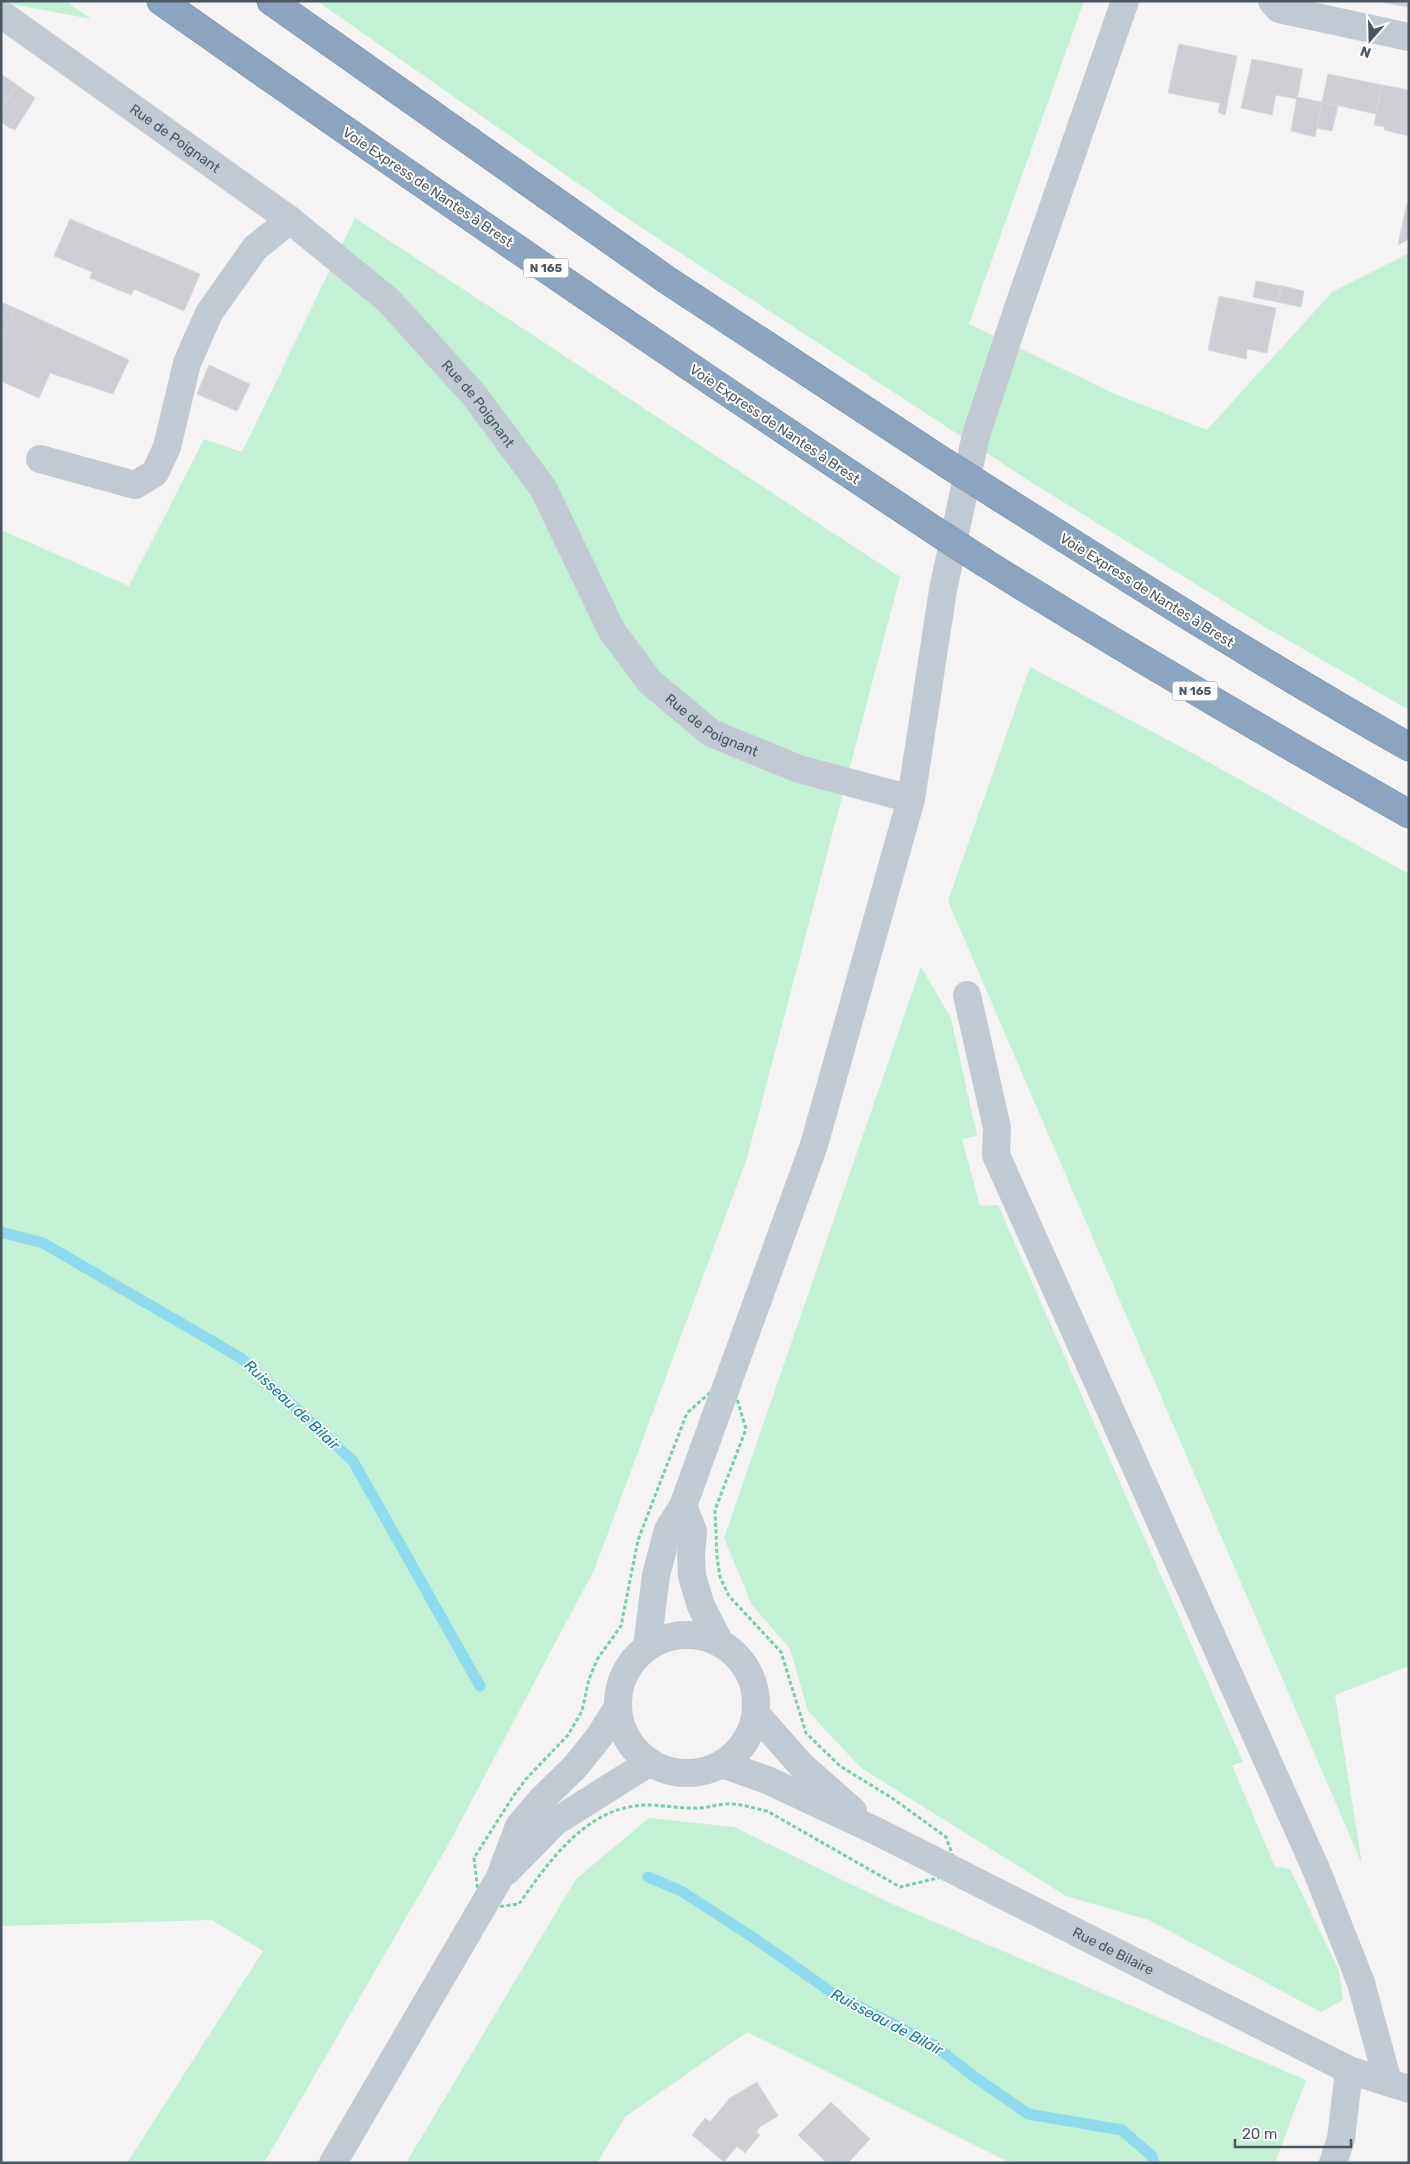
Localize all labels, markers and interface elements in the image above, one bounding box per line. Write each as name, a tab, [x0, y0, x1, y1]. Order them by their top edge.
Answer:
north arrow	[1345, 15, 1395, 65]
text: N	[1358, 42, 1373, 61]
street label: Rue de Poignant	[126, 101, 224, 177]
street label: Voie Express de Nantes à Brest	[339, 124, 517, 251]
road number: N 165	[524, 258, 568, 278]
street label: Rue de Poignant	[438, 357, 518, 451]
street label: Voie Express de Nantes à Brest	[686, 361, 864, 488]
street label: Voie Express de Nantes à Brest	[1057, 530, 1237, 651]
road number: N 165	[1172, 681, 1218, 700]
street label: Rue de Poignant	[662, 690, 761, 761]
water label: Ruisseau de Bilair	[240, 1356, 345, 1455]
street label: Rue de Bilaire	[1070, 1924, 1157, 1979]
water label: Ruisseau de Bilair	[828, 1985, 947, 2060]
scale bar	[1235, 2116, 1351, 2148]
text: 20 m	[1242, 2125, 1277, 2143]

